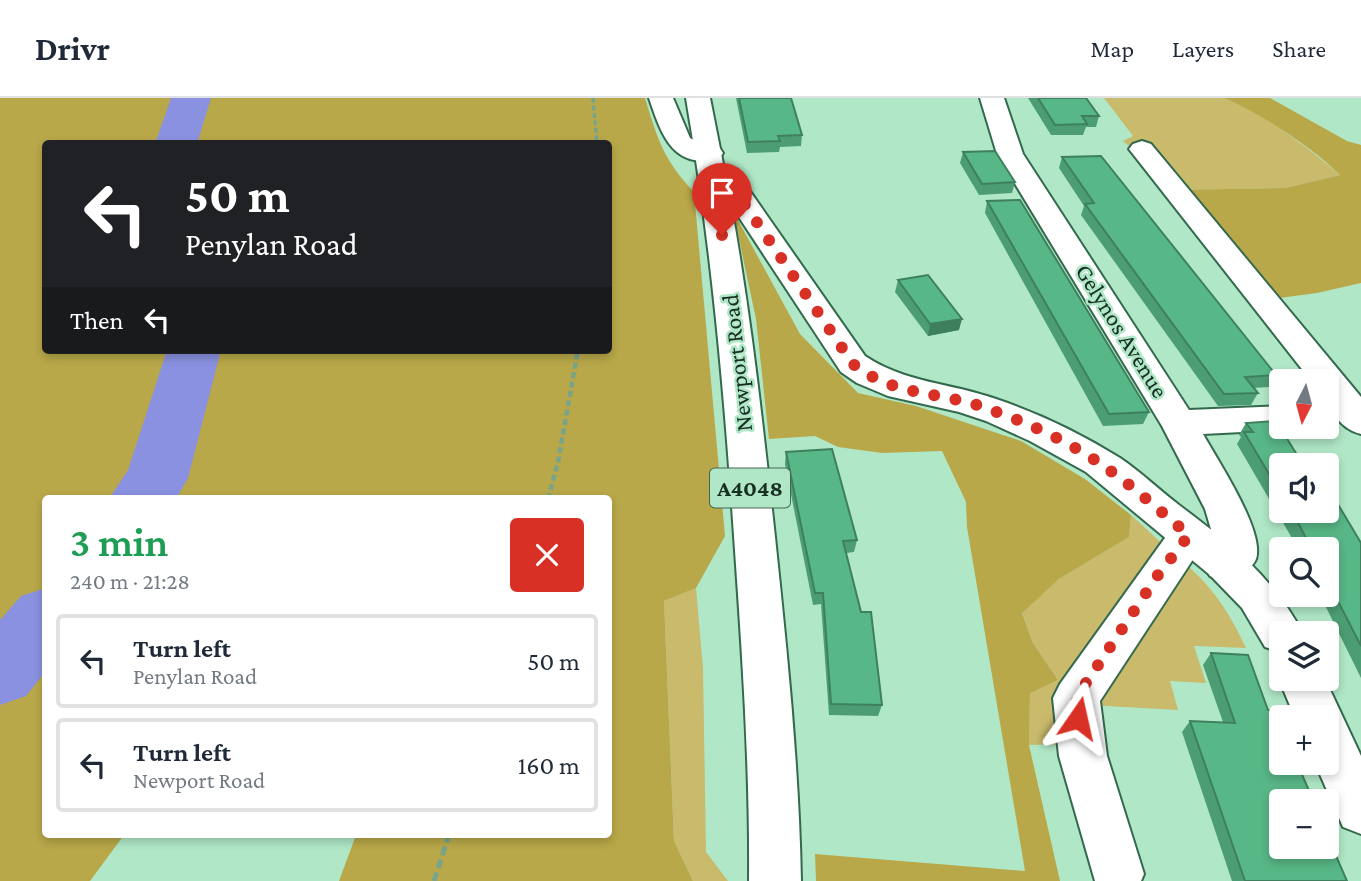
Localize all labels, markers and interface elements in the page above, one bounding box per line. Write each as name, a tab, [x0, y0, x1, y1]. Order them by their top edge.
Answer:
text: Drivr	[35, 30, 110, 67]
text: Map	[1090, 35, 1134, 62]
text: Layers	[1172, 35, 1234, 62]
text: Share	[1272, 35, 1326, 62]
pin	[692, 163, 752, 235]
icon: left	[70, 168, 161, 259]
text: 50 m	[185, 168, 290, 223]
icon: arrive	[703, 174, 741, 212]
text: Penylan Road	[185, 226, 358, 262]
street label: Gelynos Avenue	[1071, 259, 1174, 403]
street label: Newport Road	[716, 293, 757, 433]
icon: left	[138, 301, 176, 339]
text: Then	[70, 306, 124, 335]
north arrow	[1269, 369, 1339, 439]
map controls	[1269, 369, 1339, 859]
button: sound	[1269, 453, 1339, 523]
road number: A4048	[710, 468, 790, 508]
text: 3 min	[70, 518, 168, 565]
button: close	[510, 518, 584, 592]
button: search	[1269, 537, 1339, 607]
text: 240 m · 21:28	[70, 568, 190, 594]
button: layers	[1269, 621, 1339, 691]
text: Turn left	[133, 634, 231, 663]
icon: left	[74, 642, 112, 680]
text: 50 m	[527, 647, 580, 676]
text: Penylan Road	[133, 663, 257, 689]
position arrow	[1041, 681, 1115, 755]
button: +	[1269, 705, 1339, 775]
text: Turn left	[133, 738, 231, 767]
icon: left	[74, 746, 112, 784]
text: 160 m	[518, 751, 580, 780]
text: Newport Road	[133, 767, 265, 793]
button: −	[1269, 789, 1339, 859]

